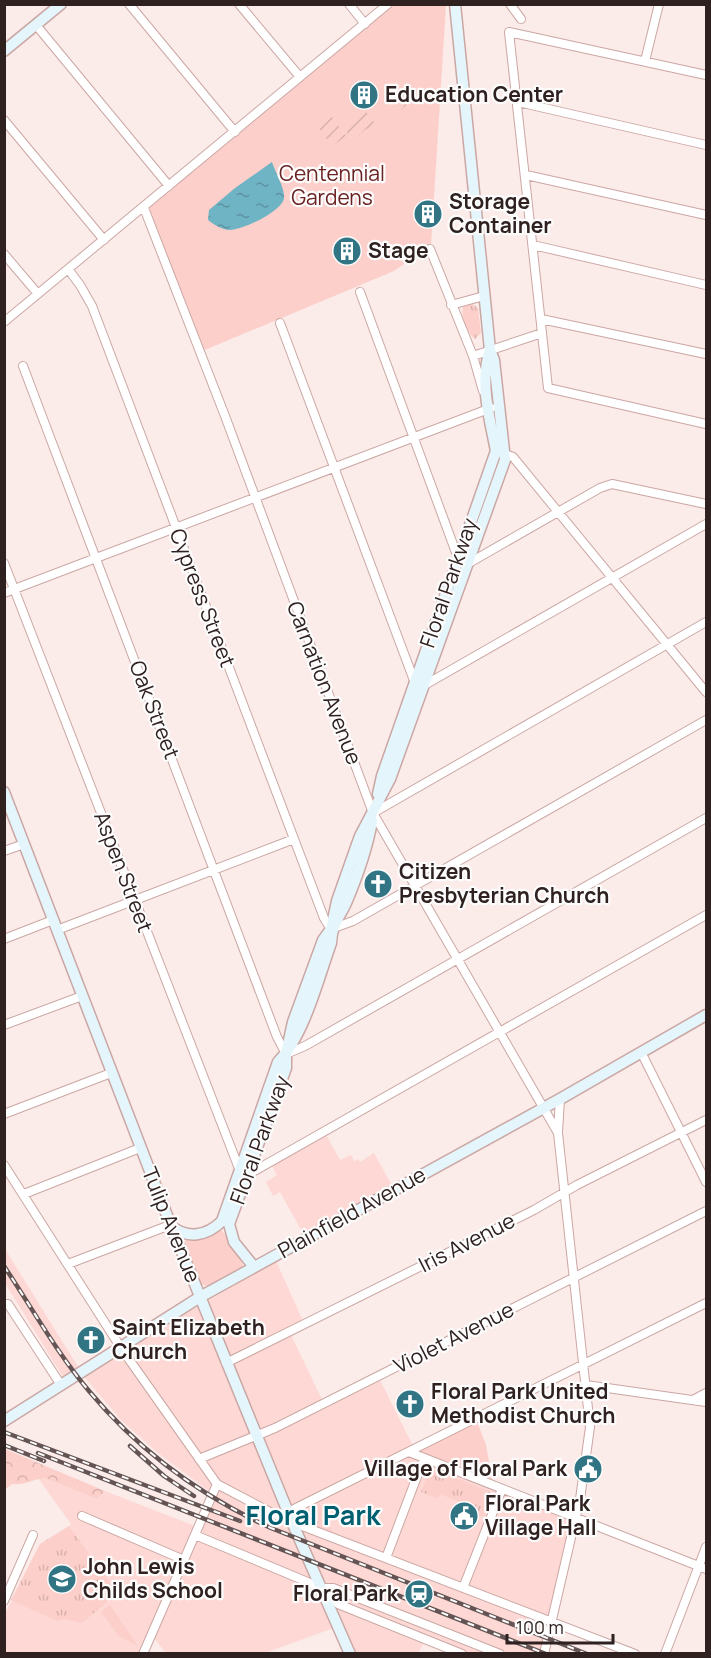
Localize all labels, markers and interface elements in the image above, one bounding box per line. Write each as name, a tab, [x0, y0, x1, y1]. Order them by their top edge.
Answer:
building icon: Education Center	[348, 79, 380, 111]
place label: Education Center	[385, 80, 563, 108]
park label: Centennial Gardens	[279, 159, 385, 211]
place label: Storage Container	[449, 187, 552, 239]
building icon: Storage Container	[412, 198, 444, 230]
building icon: Stage	[331, 235, 363, 267]
place label: Stage	[368, 236, 429, 264]
street label: Floral Parkway	[413, 514, 483, 651]
street label: Cypress Street	[164, 524, 242, 671]
street label: Carnation Avenue	[281, 597, 369, 768]
street label: Oak Street	[123, 656, 186, 763]
street label: Aspen Street	[88, 807, 160, 936]
place label: Citizen Presbyterian Church	[399, 857, 609, 909]
church icon: Citizen Presbyterian Church	[362, 868, 394, 900]
street label: Floral Parkway	[223, 1071, 295, 1208]
street label: Plainfield Avenue	[273, 1160, 430, 1264]
street label: Tulip Avenue	[136, 1163, 208, 1287]
street label: Iris Avenue	[414, 1206, 519, 1278]
street label: Violet Avenue	[389, 1295, 518, 1379]
place label: Saint Elizabeth Church	[112, 1313, 265, 1365]
church icon: Saint Elizabeth Church	[75, 1324, 107, 1356]
place label: Floral Park United Methodist Church	[431, 1377, 615, 1429]
church icon: Floral Park United Methodist Church	[394, 1388, 426, 1420]
public building icon: Village of Floral Park	[572, 1453, 604, 1485]
place label: Village of Floral Park	[364, 1454, 568, 1482]
place label: Floral Park Village Hall	[485, 1489, 597, 1541]
district label: Floral Park	[245, 1496, 382, 1533]
public building icon: Floral Park Village Hall	[448, 1500, 480, 1532]
place label: John Lewis Childs School	[83, 1552, 223, 1604]
school or university icon: John Lewis Childs School	[46, 1563, 78, 1595]
station icon: Floral Park	[403, 1578, 435, 1610]
place label: Floral Park	[293, 1579, 399, 1607]
scale bar	[507, 1607, 614, 1645]
text: 100 m	[516, 1615, 564, 1639]

